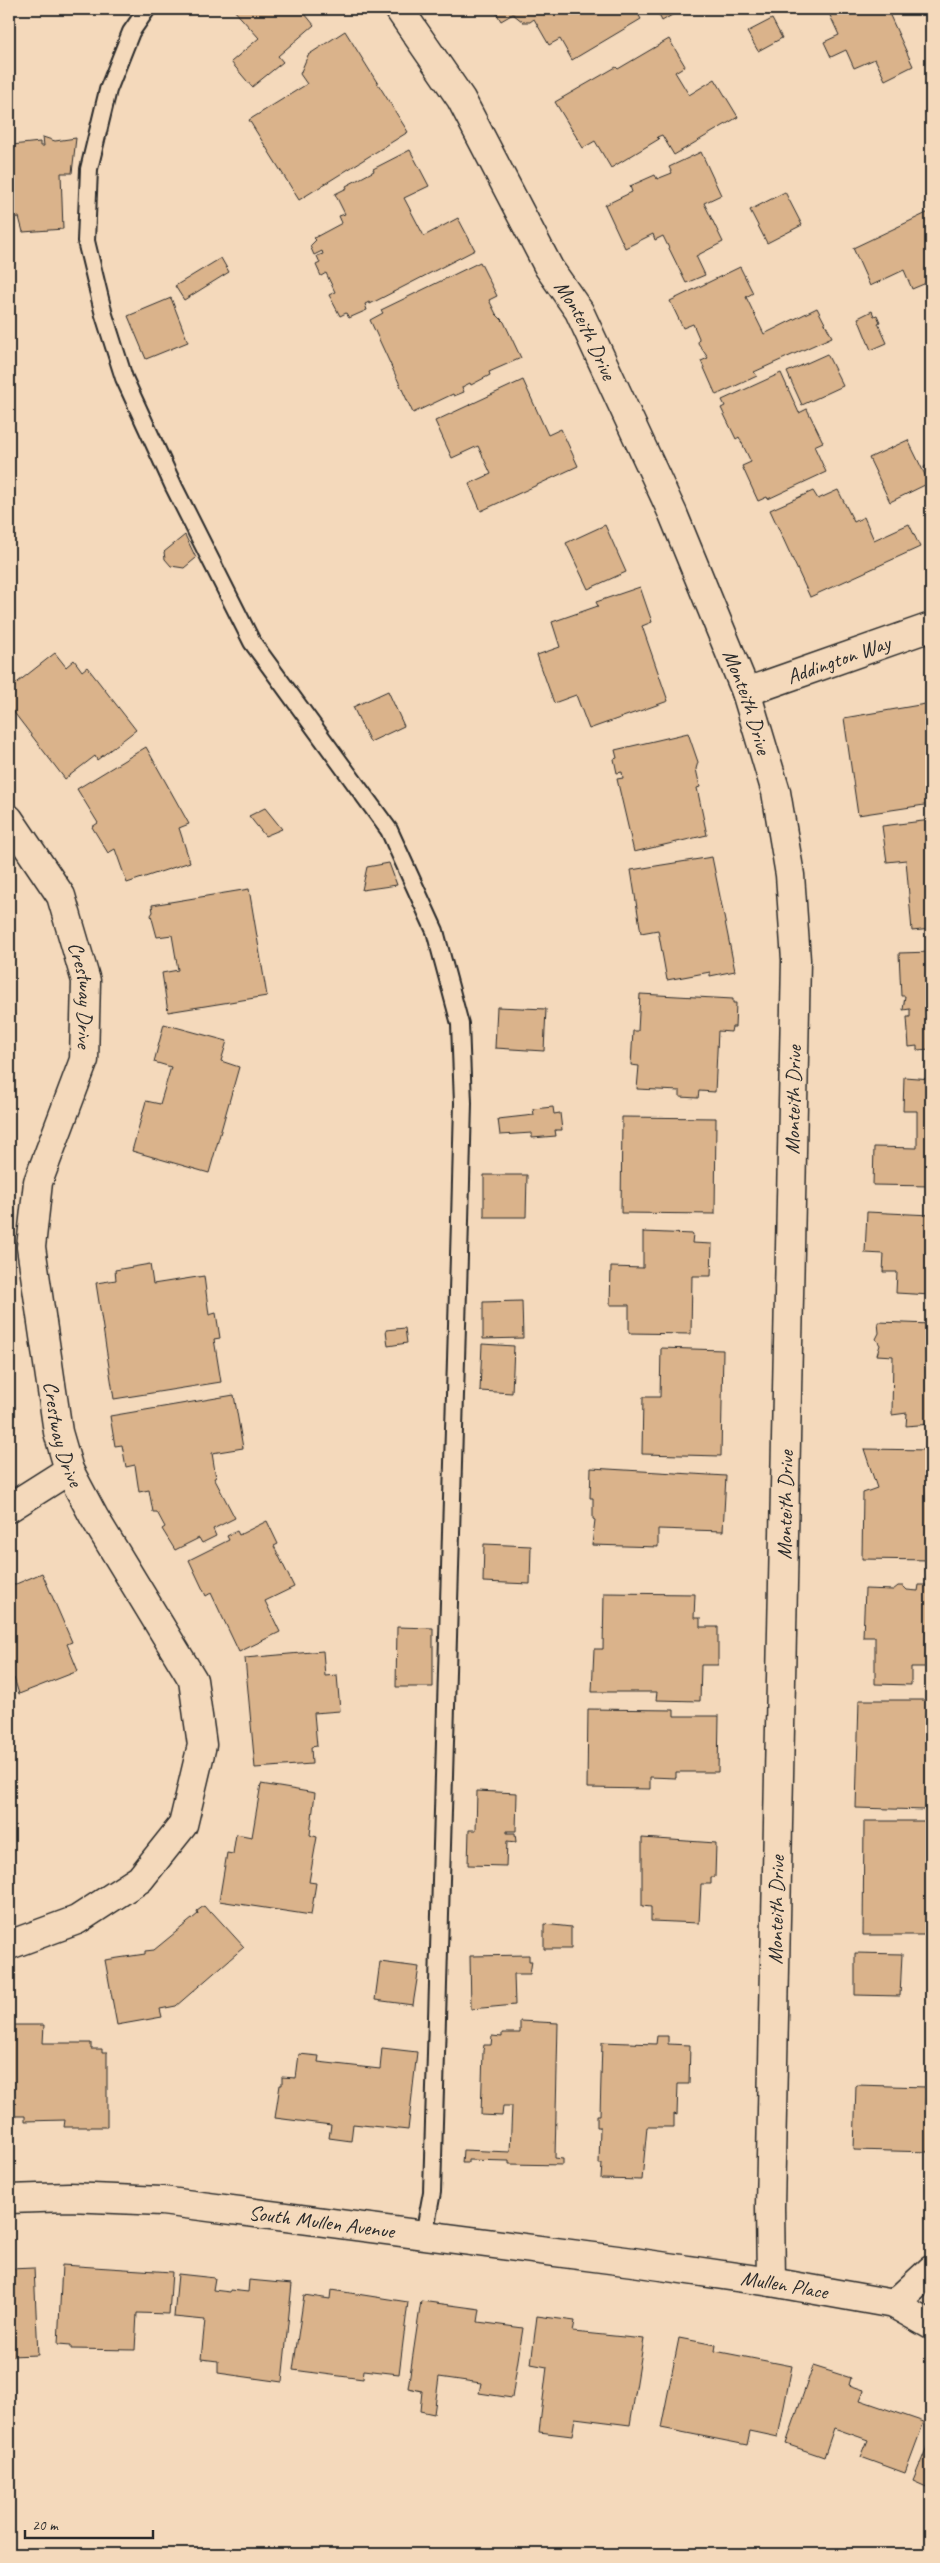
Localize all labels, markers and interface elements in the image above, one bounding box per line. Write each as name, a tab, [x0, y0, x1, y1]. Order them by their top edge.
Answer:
street label: Monteith Drive	[548, 275, 622, 385]
street label: Addington Way	[783, 629, 895, 690]
street label: Monteith Drive	[717, 646, 777, 758]
street label: Crestway Drive	[62, 939, 99, 1051]
street label: Monteith Drive	[779, 1044, 807, 1155]
street label: Crestway Drive	[38, 1380, 89, 1493]
street label: Monteith Drive	[771, 1449, 799, 1560]
street label: Monteith Drive	[762, 1854, 790, 1965]
street label: South Mullen Avenue	[247, 2199, 398, 2244]
street label: Mullen Place	[739, 2265, 832, 2305]
scale bar	[25, 2508, 152, 2540]
text: 20 m	[32, 2516, 59, 2535]

